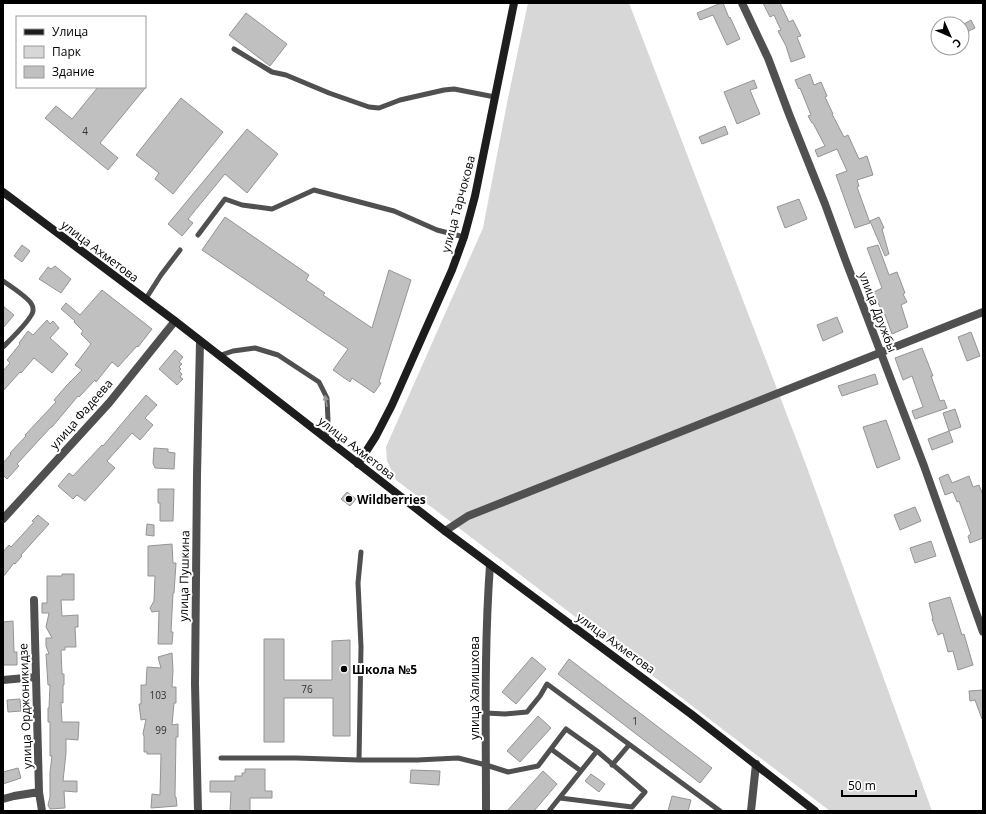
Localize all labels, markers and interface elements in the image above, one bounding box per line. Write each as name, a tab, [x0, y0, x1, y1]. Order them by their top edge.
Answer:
legend	[16, 16, 146, 88]
north arrow	[930, 16, 970, 56]
text: Улица	[52, 23, 88, 40]
text: С	[950, 36, 965, 51]
text: Парк	[52, 43, 82, 60]
text: Здание	[52, 63, 95, 80]
house number: 4	[82, 124, 88, 138]
street label: улица Тарчокова	[437, 154, 479, 254]
street label: улица Ахметова	[57, 216, 143, 286]
street label: улица Дружбы	[855, 269, 901, 355]
street label: улица Фадеева	[46, 375, 116, 453]
one-way arrow	[323, 395, 329, 407]
street label: улица Ахметова	[315, 412, 399, 484]
place label: Wildberries	[357, 491, 426, 508]
marker: Wildberries	[344, 494, 354, 504]
street label: улица Пушкина	[175, 530, 193, 622]
street label: улица Ахметова	[573, 609, 659, 677]
street label: улица Халишхова	[466, 636, 483, 740]
street label: улица Орджоникидзе	[14, 643, 36, 769]
place label: Школа №5	[352, 661, 417, 678]
marker: Школа №5	[339, 664, 349, 674]
house number: 76	[301, 682, 313, 696]
house number: 103	[149, 688, 167, 702]
house number: 1	[632, 714, 638, 728]
house number: 99	[155, 723, 167, 737]
scale bar	[842, 772, 916, 798]
text: 50 m	[848, 777, 876, 794]

